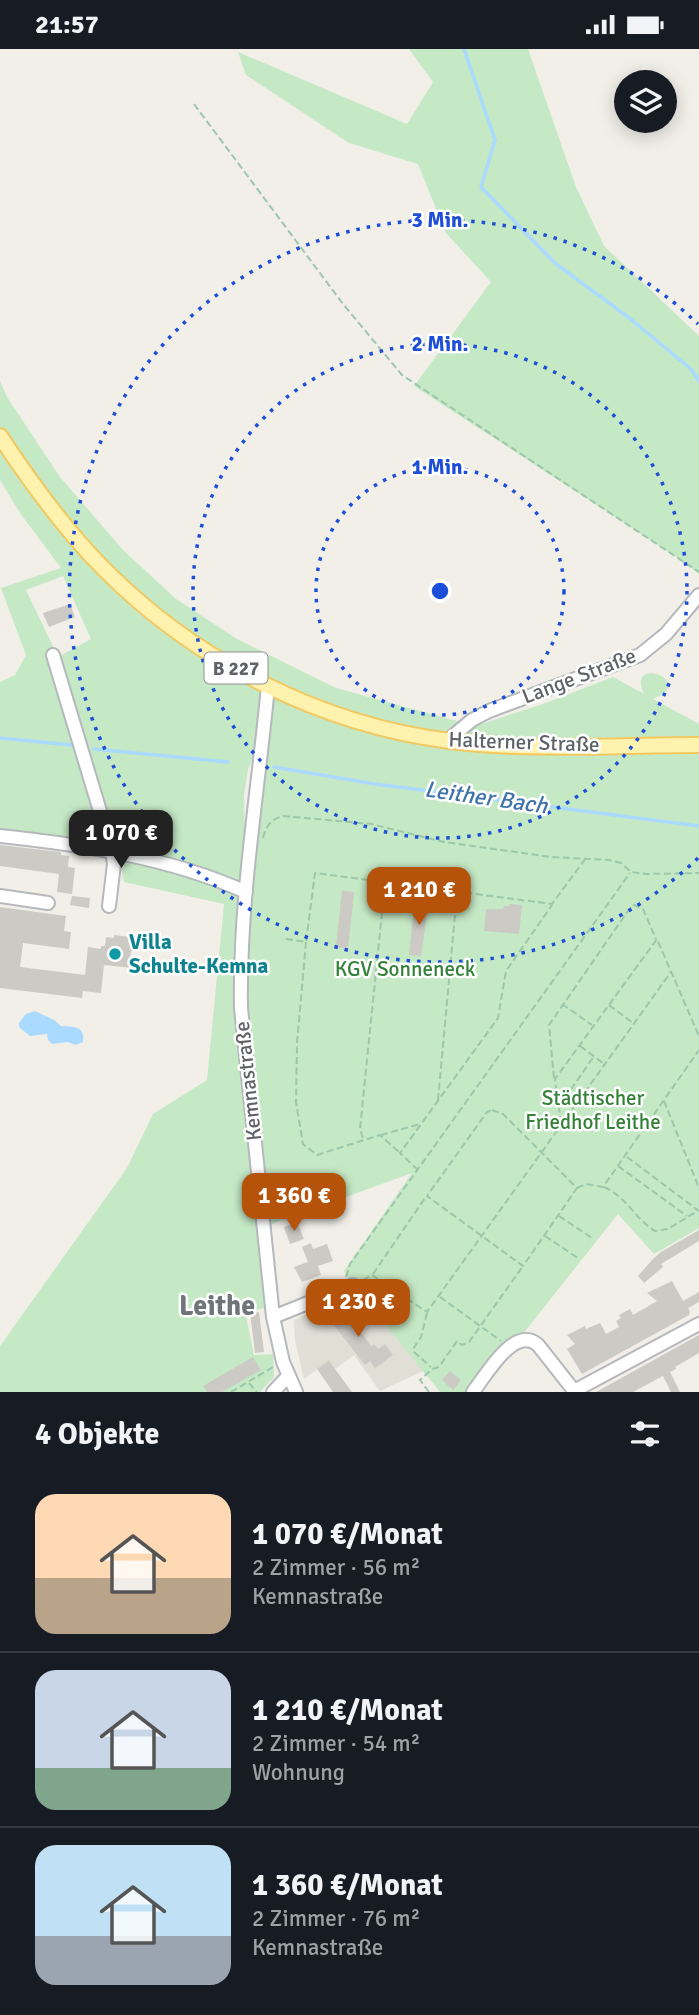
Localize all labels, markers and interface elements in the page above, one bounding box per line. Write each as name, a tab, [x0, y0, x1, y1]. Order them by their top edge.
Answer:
text: 21:57	[35, 9, 99, 41]
map controls	[614, 70, 677, 133]
button: layers	[614, 70, 677, 133]
text: 3 Min.	[411, 207, 469, 233]
text: 2 Min.	[411, 331, 469, 357]
text: 1 Min.	[411, 454, 469, 480]
centre of rings	[428, 579, 452, 603]
street label: Lange Straße	[518, 642, 640, 710]
road number: B 227	[204, 653, 268, 683]
street label: Halterner Straße	[448, 726, 600, 758]
water label: Leither Bach	[423, 775, 551, 821]
pin: 1 070 €	[56, 811, 186, 870]
text: 1 070 €	[85, 818, 157, 847]
pin: 1 210 €	[354, 867, 484, 927]
text: 1 210 €	[383, 875, 455, 904]
place label: Villa Schulte-Kemna	[129, 929, 269, 979]
marker: Villa Schulte-Kemna	[107, 946, 123, 962]
park label: KGV Sonneneck	[335, 956, 476, 982]
street label: Kemnastraße	[229, 1020, 267, 1142]
park label: Städtischer Friedhof Leithe	[525, 1085, 661, 1135]
pin: 1 360 €	[229, 1173, 359, 1233]
text: 1 360 €	[258, 1181, 330, 1210]
pin: 1 230 €	[293, 1279, 423, 1339]
text: 1 230 €	[322, 1287, 394, 1316]
district label: Leithe	[179, 1289, 255, 1323]
icon: filters	[626, 1415, 664, 1453]
text: 4 Objekte	[35, 1416, 159, 1453]
text: 1 070 €/Monat	[252, 1516, 443, 1553]
icon: home	[91, 1522, 175, 1606]
text: 2 Zimmer · 56 m²	[252, 1553, 420, 1582]
text: Kemnastraße	[252, 1582, 383, 1611]
text: 1 210 €/Monat	[252, 1692, 443, 1729]
icon: home	[91, 1698, 175, 1782]
text: 2 Zimmer · 54 m²	[252, 1729, 420, 1758]
text: Wohnung	[252, 1758, 345, 1787]
text: 1 360 €/Monat	[252, 1867, 443, 1904]
icon: home	[91, 1873, 175, 1957]
text: 2 Zimmer · 76 m²	[252, 1904, 420, 1933]
text: Kemnastraße	[252, 1933, 383, 1962]

